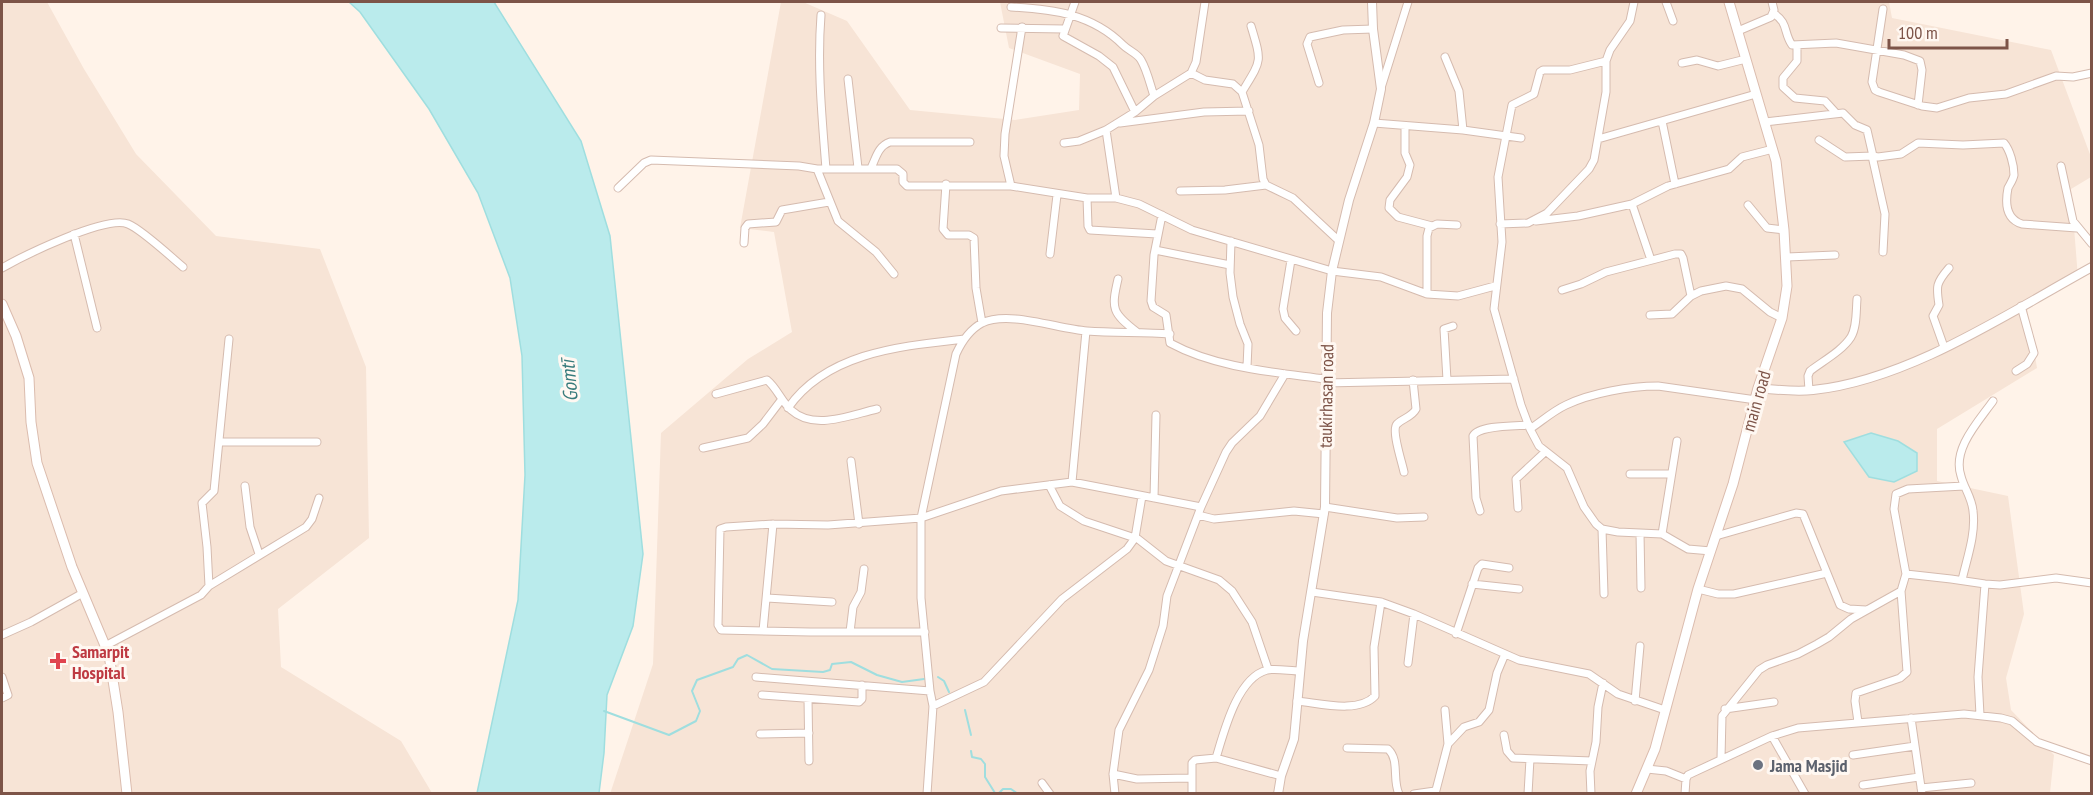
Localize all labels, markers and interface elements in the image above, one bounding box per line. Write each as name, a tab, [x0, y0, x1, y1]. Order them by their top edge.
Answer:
scale bar	[1889, 12, 2008, 50]
text: 100 m	[1898, 21, 1938, 44]
street label: taukirhasan road	[1314, 344, 1338, 448]
water label: Gomtī	[554, 356, 584, 403]
street label: main road	[1736, 368, 1776, 434]
place label: Samarpit Hospital	[72, 640, 130, 684]
marker: Samarpit Hospital	[49, 652, 67, 670]
place label: Jama Masjid	[1769, 754, 1848, 777]
marker: Jama Masjid	[1751, 758, 1765, 772]

